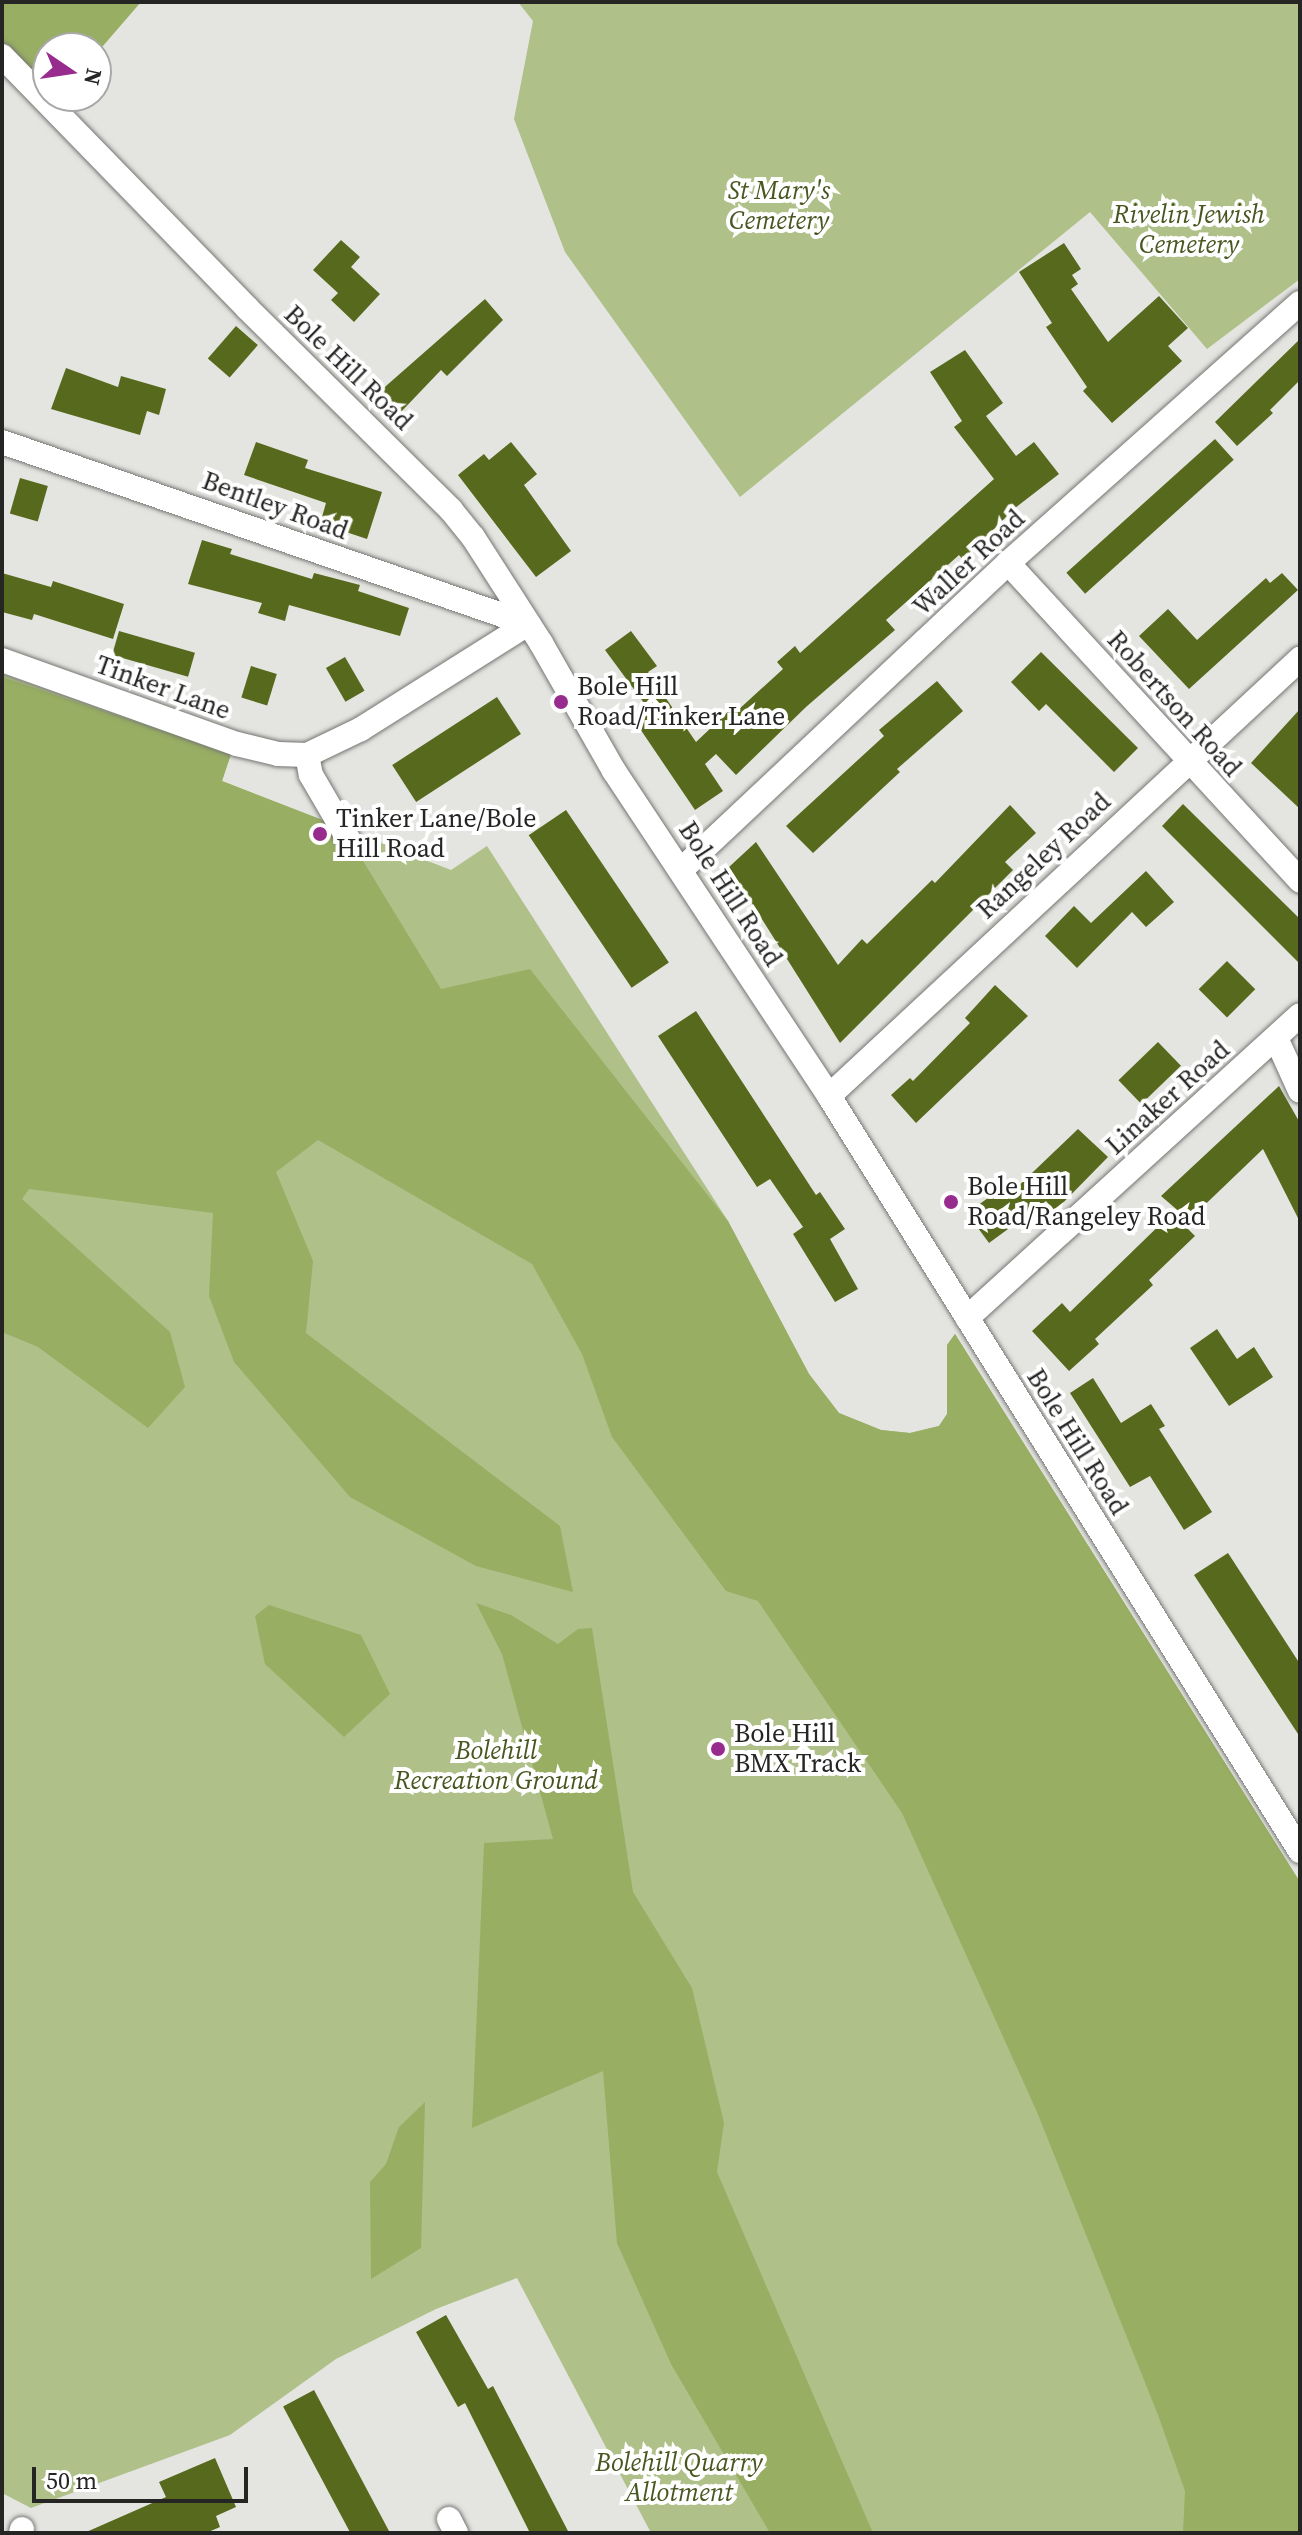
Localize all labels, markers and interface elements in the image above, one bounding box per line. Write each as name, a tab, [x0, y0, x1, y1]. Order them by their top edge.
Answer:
north arrow	[32, 32, 112, 112]
text: N	[77, 66, 110, 88]
park label: St Mary's Cemetery	[728, 175, 830, 236]
park label: Rivelin Jewish Cemetery	[1113, 199, 1265, 260]
street label: Bole Hill Road	[277, 299, 419, 437]
street label: Bentley Road	[198, 465, 352, 547]
street label: Waller Road	[907, 503, 1031, 623]
street label: Robertson Road	[1100, 625, 1248, 783]
street label: Tinker Lane	[91, 649, 235, 727]
place label: Bole Hill Road/Tinker Lane	[577, 671, 785, 732]
marker: Bole Hill Road/Tinker Lane	[552, 693, 570, 711]
street label: Rangeley Road	[971, 786, 1117, 926]
place label: Tinker Lane/Bole Hill Road	[336, 803, 537, 864]
street label: Bole Hill Road	[672, 816, 788, 972]
marker: Tinker Lane/Bole Hill Road	[311, 825, 329, 843]
street label: Linaker Road	[1100, 1034, 1236, 1162]
place label: Bole Hill Road/Rangeley Road	[967, 1171, 1206, 1232]
marker: Bole Hill Road/Rangeley Road	[942, 1193, 960, 1211]
street label: Bole Hill Road	[1020, 1363, 1134, 1521]
place label: Bole Hill BMX Track	[734, 1718, 862, 1780]
park label: Bolehill Recreation Ground	[394, 1735, 598, 1796]
marker: Bole Hill BMX Track	[709, 1740, 727, 1758]
park label: Bolehill Quarry Allotment	[595, 2447, 763, 2508]
scale bar	[36, 2451, 252, 2501]
text: 50 m	[46, 2464, 97, 2497]

